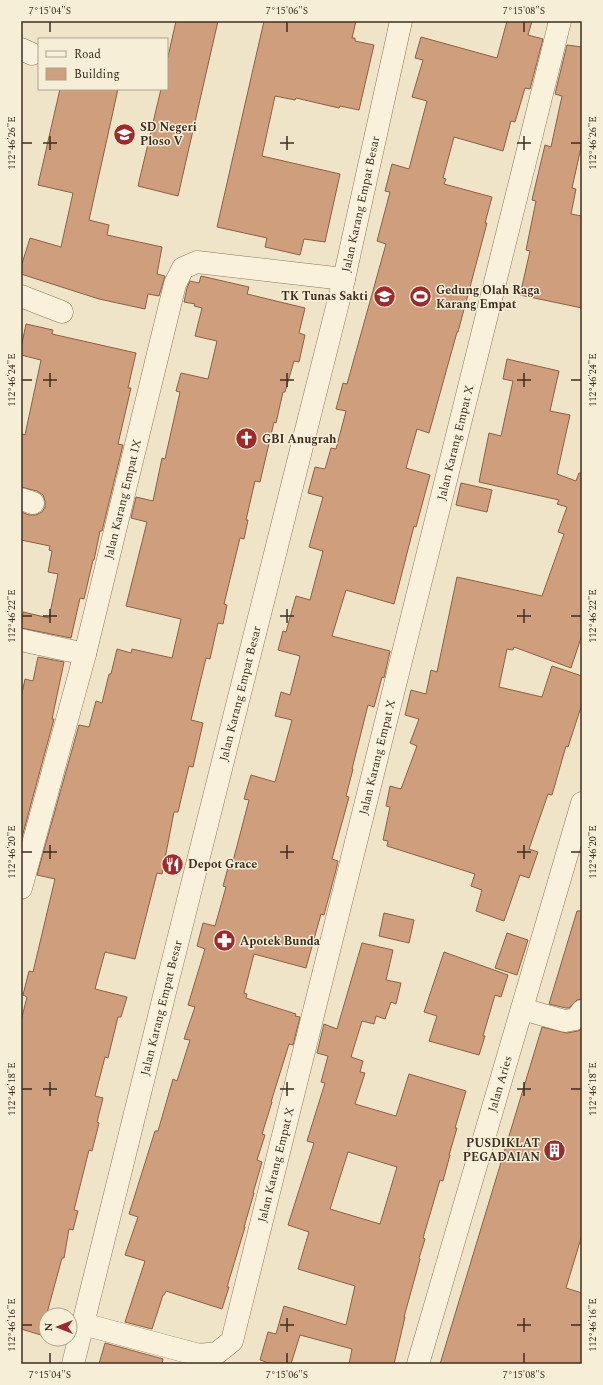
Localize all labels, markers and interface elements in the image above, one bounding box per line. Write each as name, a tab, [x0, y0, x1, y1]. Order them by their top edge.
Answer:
text: 7°15'04"S	[29, 3, 71, 19]
text: 7°15'06"S	[266, 3, 308, 19]
text: 7°15'08"S	[503, 3, 545, 19]
legend	[38, 38, 168, 90]
text: Road	[74, 45, 101, 64]
text: Building	[74, 65, 120, 84]
text: 112°46'26"E	[4, 116, 20, 170]
text: 112°46'26"E	[585, 116, 601, 170]
place label: SD Negeri Ploso V	[140, 118, 197, 151]
school or university icon: SD Negeri Ploso V	[111, 121, 137, 147]
street label: Jalan Karang Empat Besar	[337, 134, 385, 274]
place label: Gedung Olah Raga Karang Empat	[436, 281, 541, 314]
school or university icon: TK Tunas Sakti	[371, 283, 397, 309]
sports icon: Gedung Olah Raga Karang Empat	[407, 284, 433, 310]
place label: TK Tunas Sakti	[281, 287, 368, 306]
text: 112°46'24"E	[4, 353, 20, 407]
text: 112°46'24"E	[585, 353, 601, 407]
street label: Jalan Karang Empat X	[432, 383, 479, 502]
church icon: GBI Anugrah	[233, 426, 259, 452]
place label: GBI Anugrah	[262, 430, 337, 449]
street label: Jalan Karang Empat IX	[99, 437, 147, 561]
text: 112°46'22"E	[4, 589, 20, 643]
text: 112°46'22"E	[585, 589, 601, 643]
street label: Jalan Karang Empat Besar	[214, 624, 267, 763]
street label: Jalan Karang Empat X	[354, 698, 401, 817]
text: 112°46'20"E	[4, 825, 20, 879]
text: 112°46'20"E	[585, 825, 601, 879]
restaurant icon: Depot Grace	[160, 851, 186, 877]
place label: Depot Grace	[188, 855, 257, 874]
pharmacy icon: Apotek Bunda	[212, 928, 238, 954]
place label: Apotek Bunda	[240, 932, 321, 951]
street label: Jalan Karang Empat Besar	[136, 938, 188, 1078]
street label: Jalan Aries	[483, 1053, 518, 1114]
text: 112°46'18"E	[4, 1062, 20, 1116]
text: 112°46'18"E	[585, 1062, 601, 1116]
street label: Jalan Karang Empat X	[253, 1105, 300, 1224]
place label: PUSDIKLAT PEGADAIAN	[463, 1134, 540, 1167]
building icon: PUSDIKLAT PEGADAIAN	[542, 1137, 568, 1163]
text: 112°46'16"E	[4, 1298, 20, 1352]
text: 112°46'16"E	[585, 1298, 601, 1352]
north arrow	[38, 1307, 78, 1347]
text: N	[40, 1322, 57, 1331]
text: 7°15'04"S	[29, 1367, 71, 1383]
text: 7°15'06"S	[266, 1367, 308, 1383]
text: 7°15'08"S	[503, 1367, 545, 1383]

